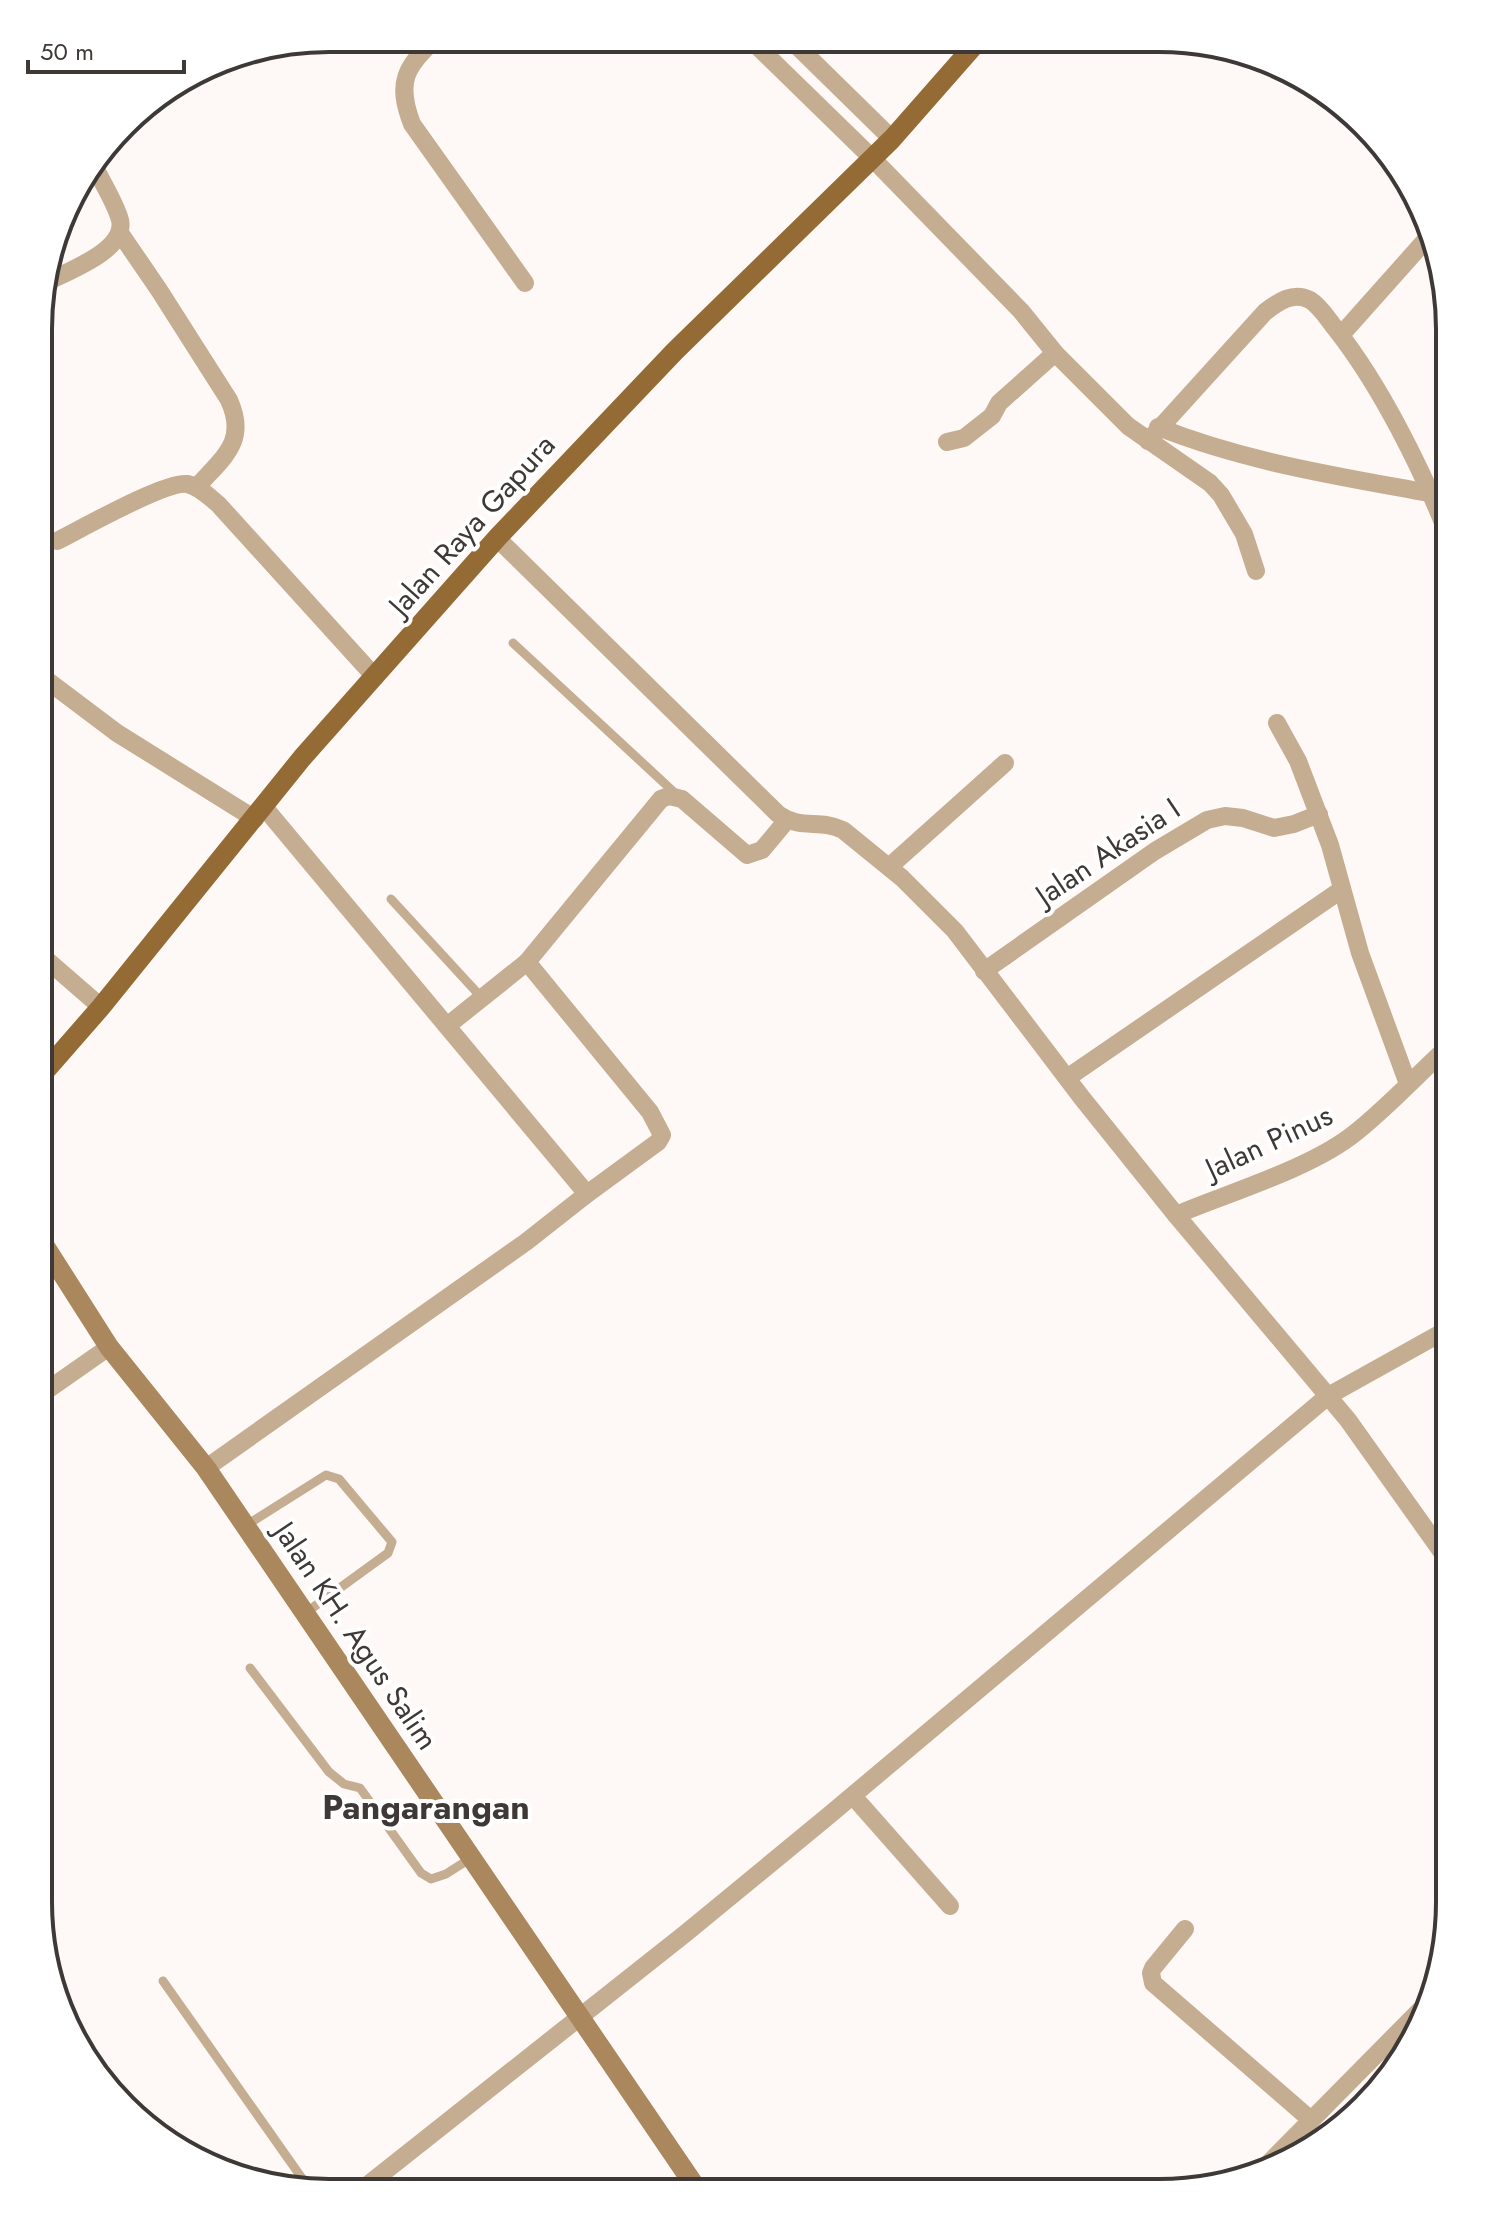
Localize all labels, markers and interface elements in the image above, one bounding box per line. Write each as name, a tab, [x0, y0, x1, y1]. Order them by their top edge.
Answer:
scale bar	[28, 24, 184, 74]
text: 50 m	[40, 34, 94, 69]
street label: Jalan Raya Gapura	[376, 425, 565, 628]
street label: Jalan Akasia I	[1024, 787, 1188, 918]
street label: Jalan Pinus	[1195, 1093, 1339, 1191]
street label: Jalan KH. Agus Salim	[262, 1510, 449, 1758]
district label: Pangarangan	[322, 1783, 530, 1832]

